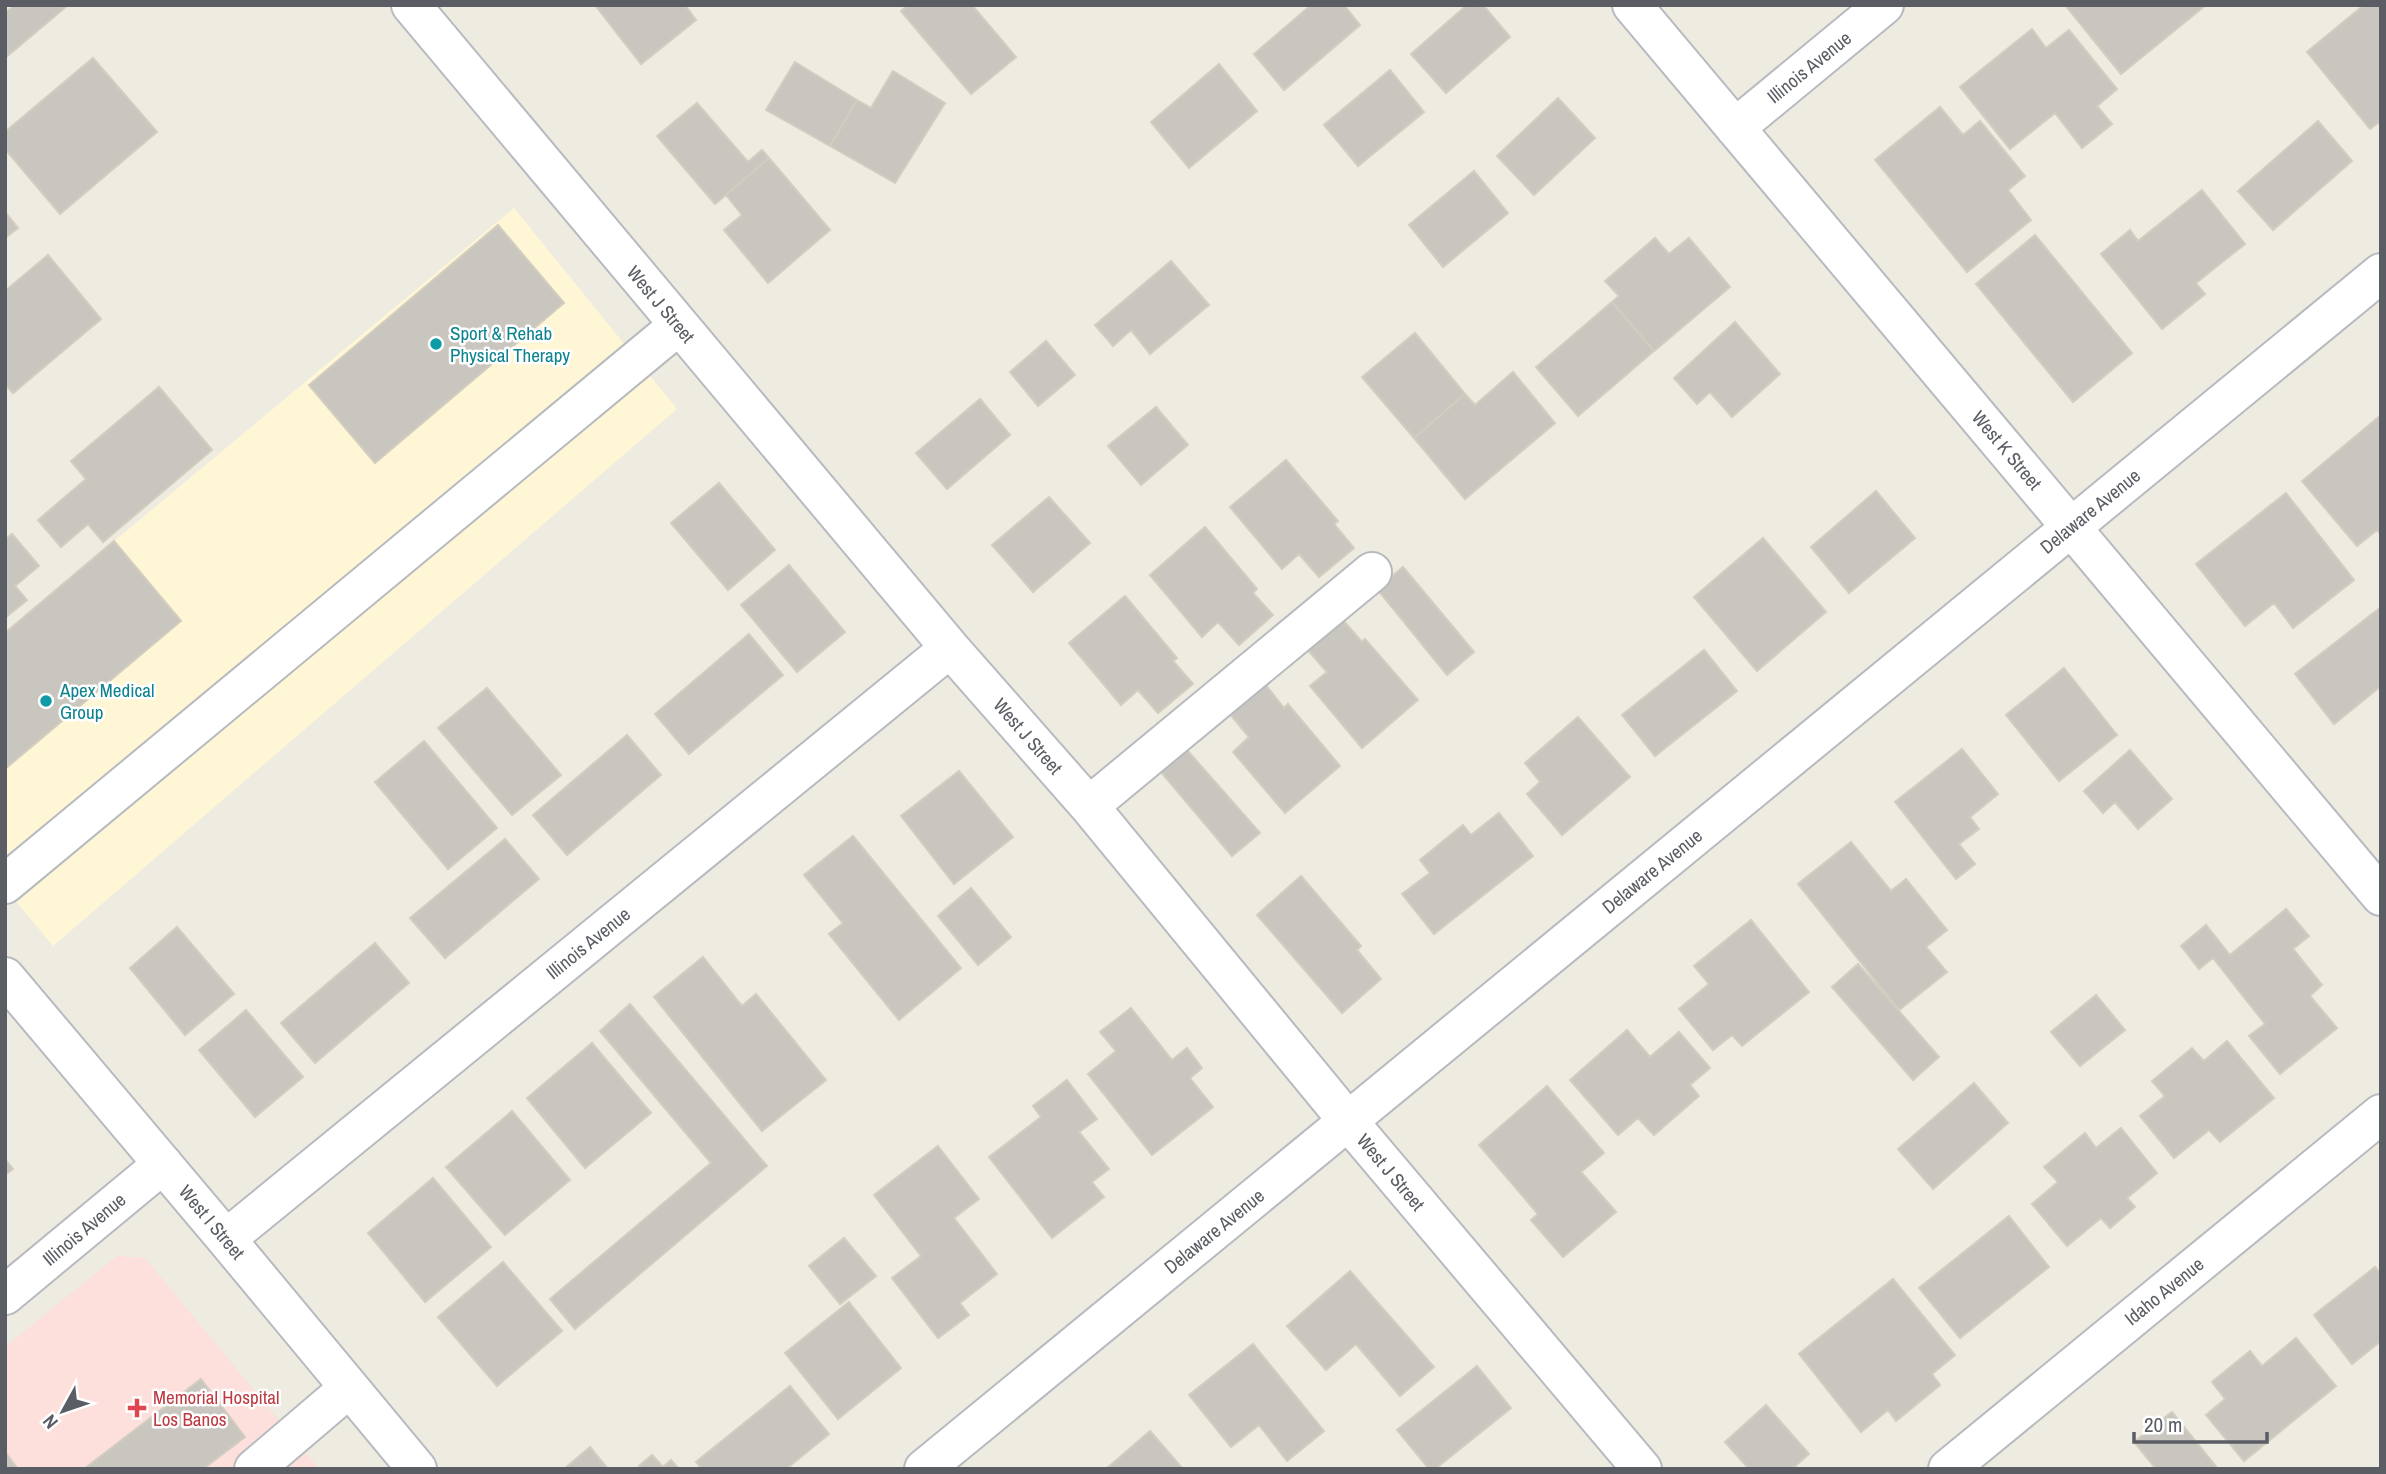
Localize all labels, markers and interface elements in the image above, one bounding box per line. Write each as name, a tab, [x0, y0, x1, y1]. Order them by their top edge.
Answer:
street label: Illinois Avenue	[1762, 25, 1856, 109]
street label: West J Street	[621, 260, 701, 349]
place label: Sport & Rehab Physical Therapy	[450, 320, 570, 368]
marker: Sport & Rehab Physical Therapy	[428, 336, 444, 352]
street label: West K Street	[1966, 405, 2048, 496]
street label: Delaware Avenue	[2034, 463, 2146, 559]
place label: Apex Medical Group	[59, 677, 154, 725]
street label: West J Street	[988, 692, 1069, 780]
marker: Apex Medical Group	[38, 693, 54, 709]
street label: Delaware Avenue	[1596, 823, 1708, 919]
street label: Illinois Avenue	[541, 901, 635, 985]
street label: West J Street	[1351, 1128, 1431, 1217]
street label: West I Street	[173, 1179, 251, 1265]
street label: Delaware Avenue	[1158, 1183, 1270, 1279]
street label: Illinois Avenue	[37, 1187, 131, 1271]
street label: Idaho Avenue	[2119, 1251, 2209, 1331]
north arrow	[28, 1376, 98, 1446]
place label: Memorial Hospital Los Banos	[153, 1384, 279, 1432]
marker: Memorial Hospital Los Banos	[127, 1398, 147, 1418]
scale bar	[2134, 1400, 2267, 1444]
text: N	[36, 1409, 64, 1435]
text: 20 m	[2144, 1410, 2182, 1439]

